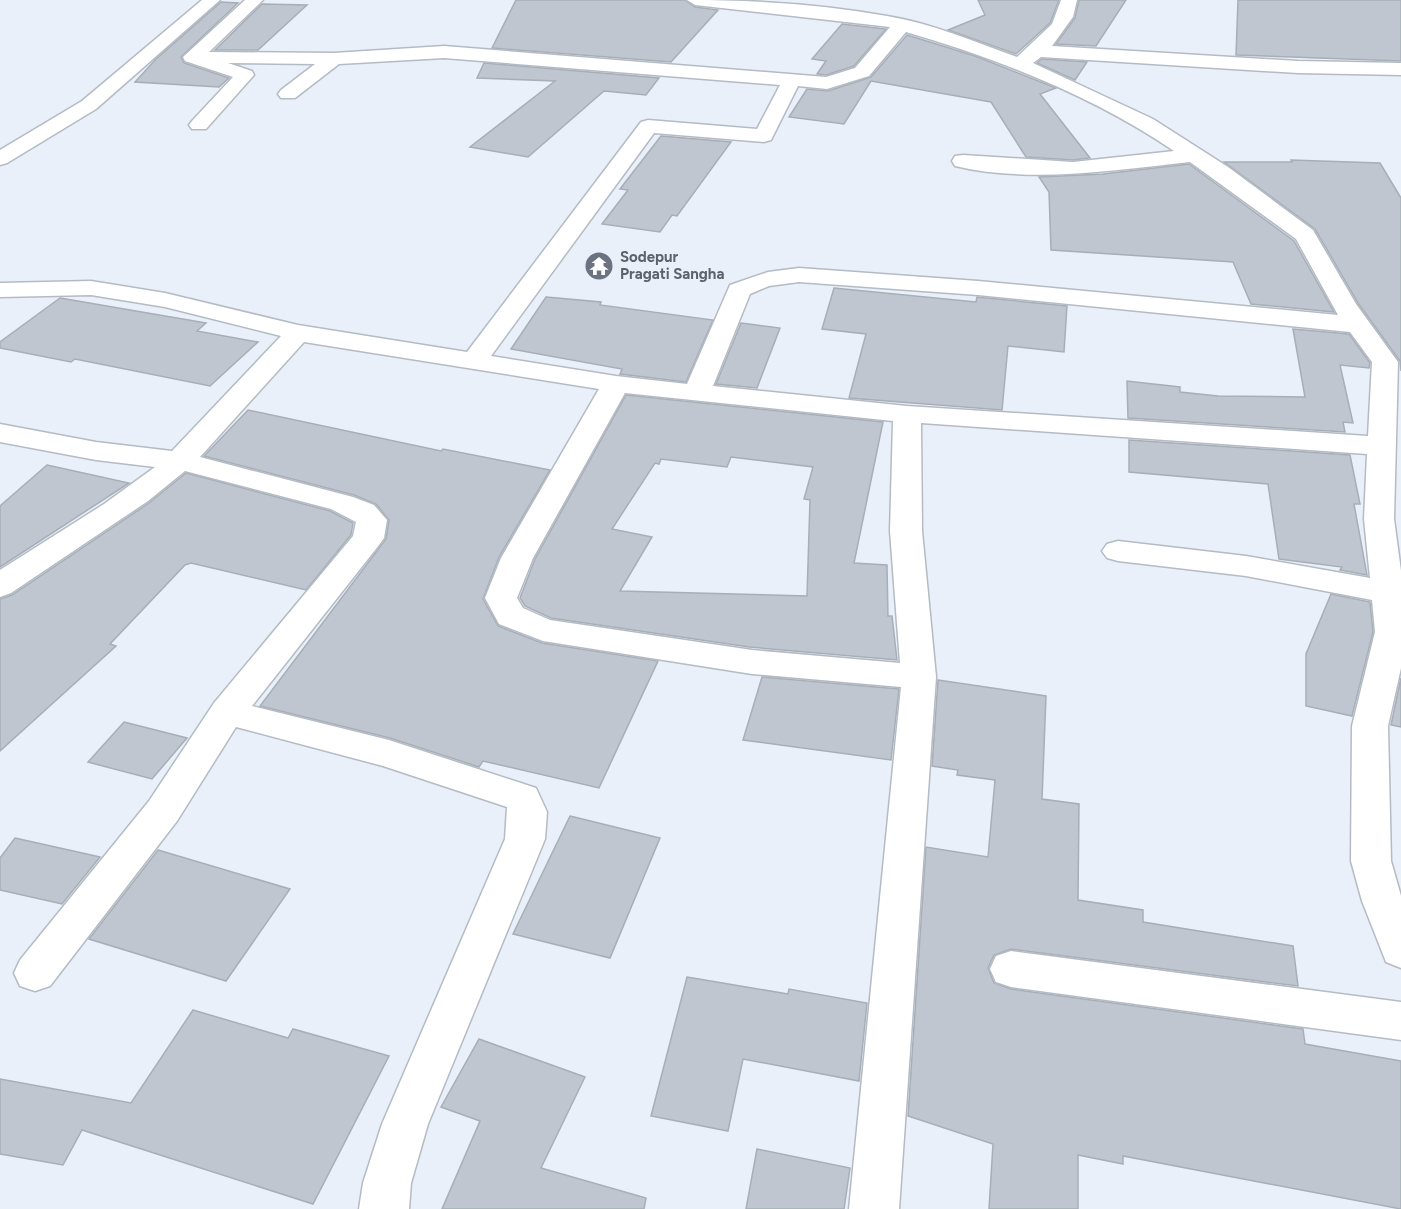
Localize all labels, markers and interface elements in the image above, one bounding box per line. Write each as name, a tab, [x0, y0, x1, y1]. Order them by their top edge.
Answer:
place label: Sodepur Pragati Sangha	[620, 248, 724, 283]
temple icon: Sodepur Pragati Sangha	[583, 250, 615, 282]

